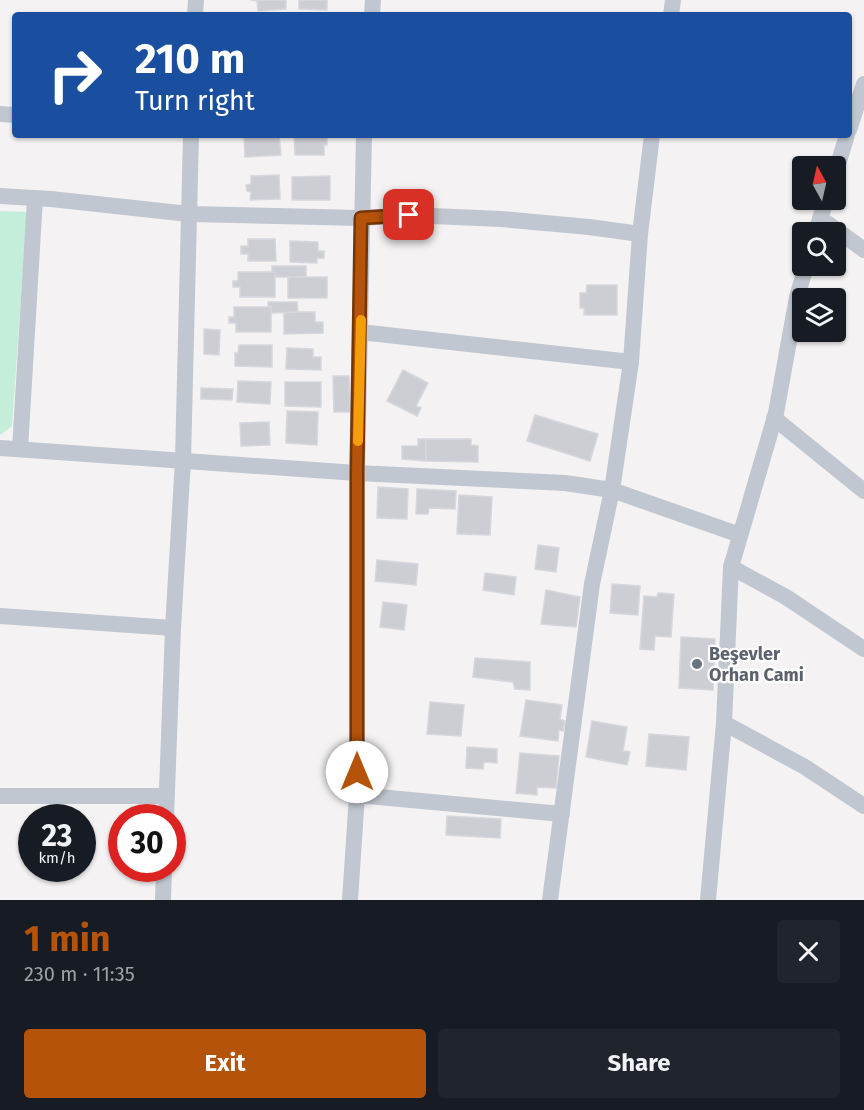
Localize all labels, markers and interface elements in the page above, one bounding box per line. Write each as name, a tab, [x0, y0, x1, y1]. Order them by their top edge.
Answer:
text: 210 m	[135, 34, 245, 84]
icon: right	[36, 36, 114, 114]
text: Turn right	[135, 85, 255, 117]
north arrow	[792, 156, 846, 210]
map controls	[792, 156, 846, 342]
pin	[383, 189, 434, 240]
icon: arrive	[392, 198, 425, 231]
button: search	[792, 222, 846, 276]
button: layers	[792, 288, 846, 342]
place label: Beşevler Orhan Cami	[709, 643, 804, 686]
marker: Beşevler Orhan Cami	[690, 657, 704, 671]
position arrow	[325, 740, 389, 804]
speed limit sign: 30	[108, 804, 186, 882]
text: 23	[42, 818, 72, 854]
text: km/h	[38, 849, 76, 867]
text: 1 min	[24, 917, 111, 961]
button: close	[777, 920, 840, 983]
text: 230 m · 11:35	[24, 962, 135, 986]
button: Exit	[24, 1029, 426, 1098]
button: Share	[438, 1029, 840, 1098]

